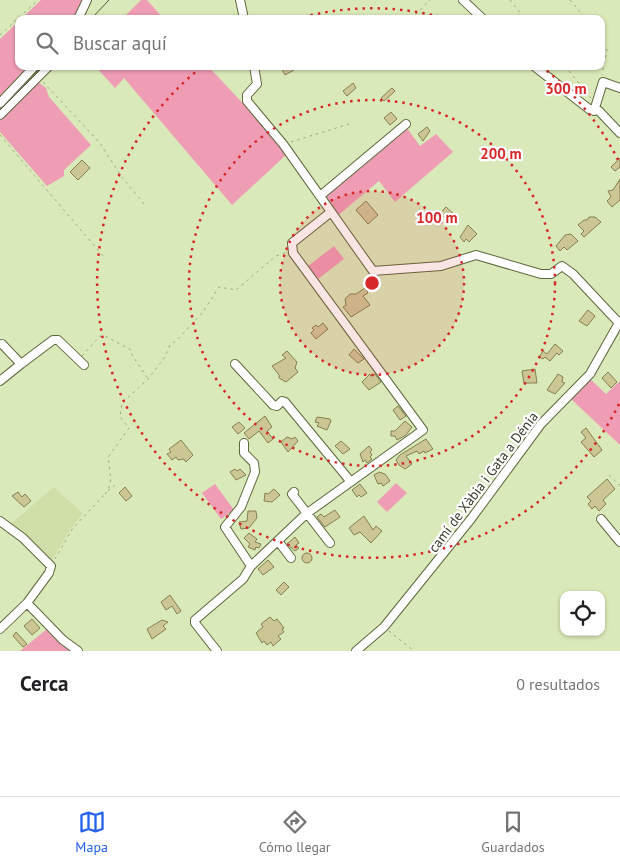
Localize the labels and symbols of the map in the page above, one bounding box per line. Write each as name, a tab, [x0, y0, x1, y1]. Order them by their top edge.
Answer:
text: 300 m	[545, 79, 587, 98]
text: 200 m	[480, 144, 522, 163]
text: 100 m	[416, 208, 458, 227]
centre of rings	[363, 274, 381, 292]
street label: camí de Xàbia i Gata a Dénia	[424, 408, 542, 556]

